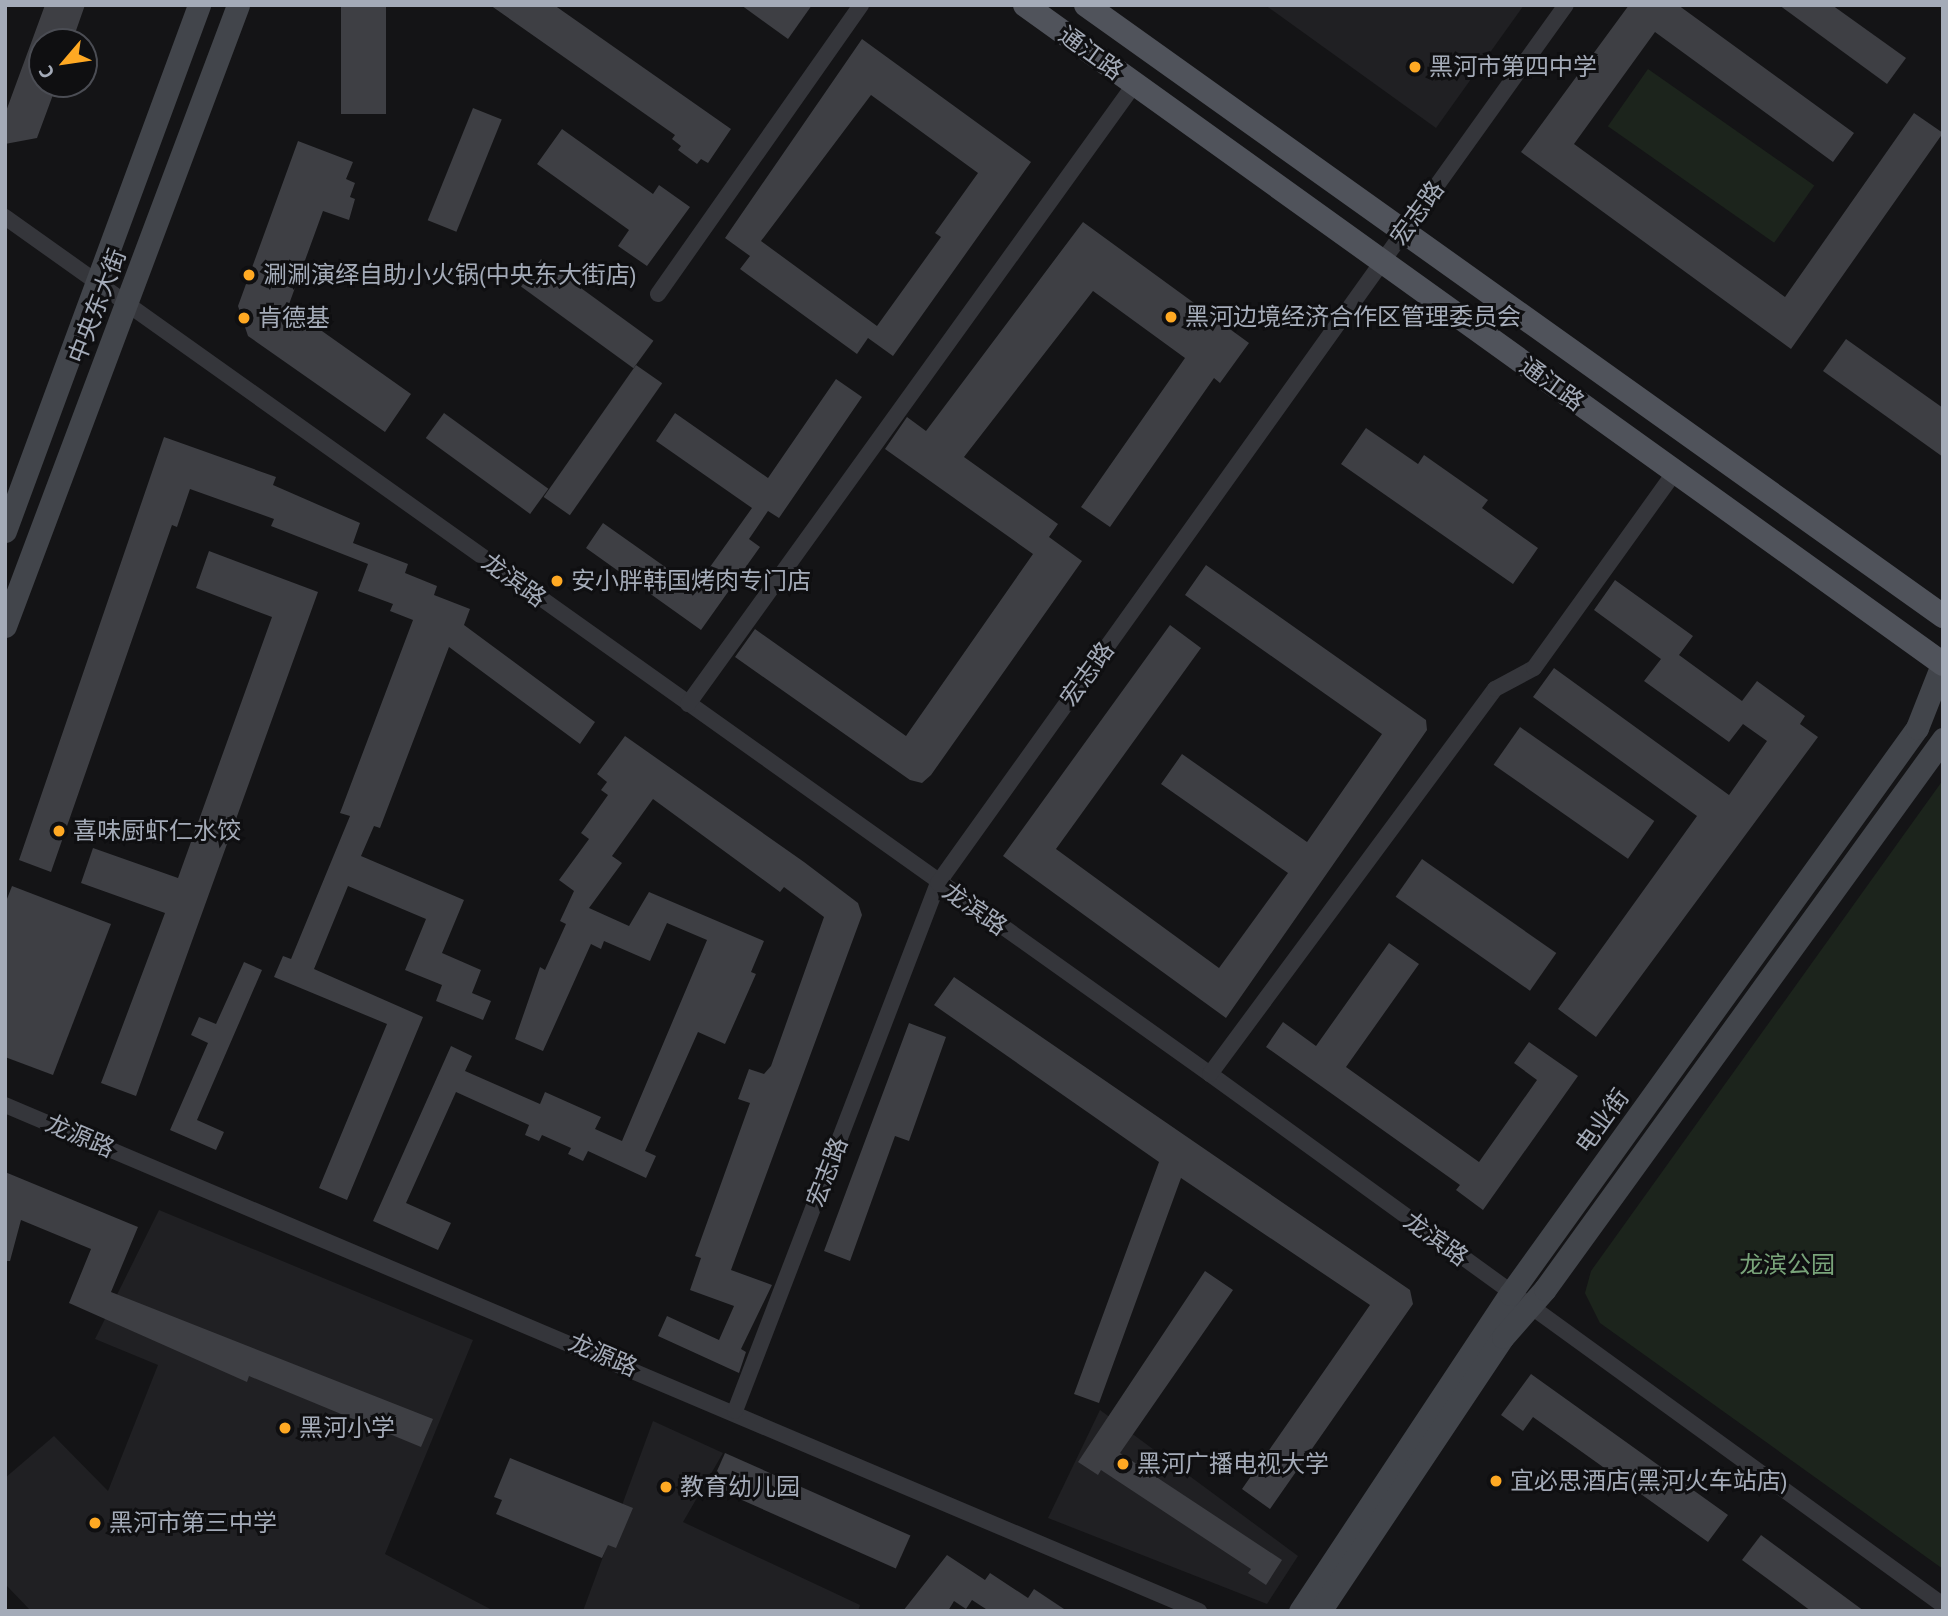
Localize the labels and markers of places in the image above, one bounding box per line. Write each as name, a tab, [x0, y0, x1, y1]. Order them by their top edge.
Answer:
place label: 黑河市第四中学	[1429, 53, 1597, 81]
marker: 黑河市第四中学	[1407, 59, 1423, 75]
place label: 涮涮演绎自助小火锅(中央东大街店)	[263, 261, 636, 289]
marker: 涮涮演绎自助小火锅(中央东大街店)	[241, 267, 257, 283]
place label: 黑河边境经济合作区管理委员会	[1185, 303, 1521, 331]
place label: 肯德基	[258, 304, 330, 332]
marker: 黑河边境经济合作区管理委员会	[1163, 309, 1179, 325]
marker: 肯德基	[236, 310, 252, 326]
place label: 安小胖韩国烤肉专门店	[571, 567, 811, 595]
marker: 安小胖韩国烤肉专门店	[549, 573, 565, 589]
place label: 喜味厨虾仁水饺	[73, 817, 241, 845]
marker: 喜味厨虾仁水饺	[51, 823, 67, 839]
place label: 黑河小学	[299, 1414, 395, 1442]
marker: 黑河小学	[277, 1420, 293, 1436]
place label: 黑河广播电视大学	[1137, 1450, 1329, 1478]
marker: 黑河广播电视大学	[1115, 1456, 1131, 1472]
place label: 宜必思酒店(黑河火车站店)	[1510, 1467, 1787, 1495]
place label: 教育幼儿园	[680, 1473, 800, 1501]
marker: 宜必思酒店(黑河火车站店)	[1488, 1473, 1504, 1489]
marker: 教育幼儿园	[658, 1479, 674, 1495]
place label: 黑河市第三中学	[109, 1509, 277, 1537]
marker: 黑河市第三中学	[87, 1515, 103, 1531]

